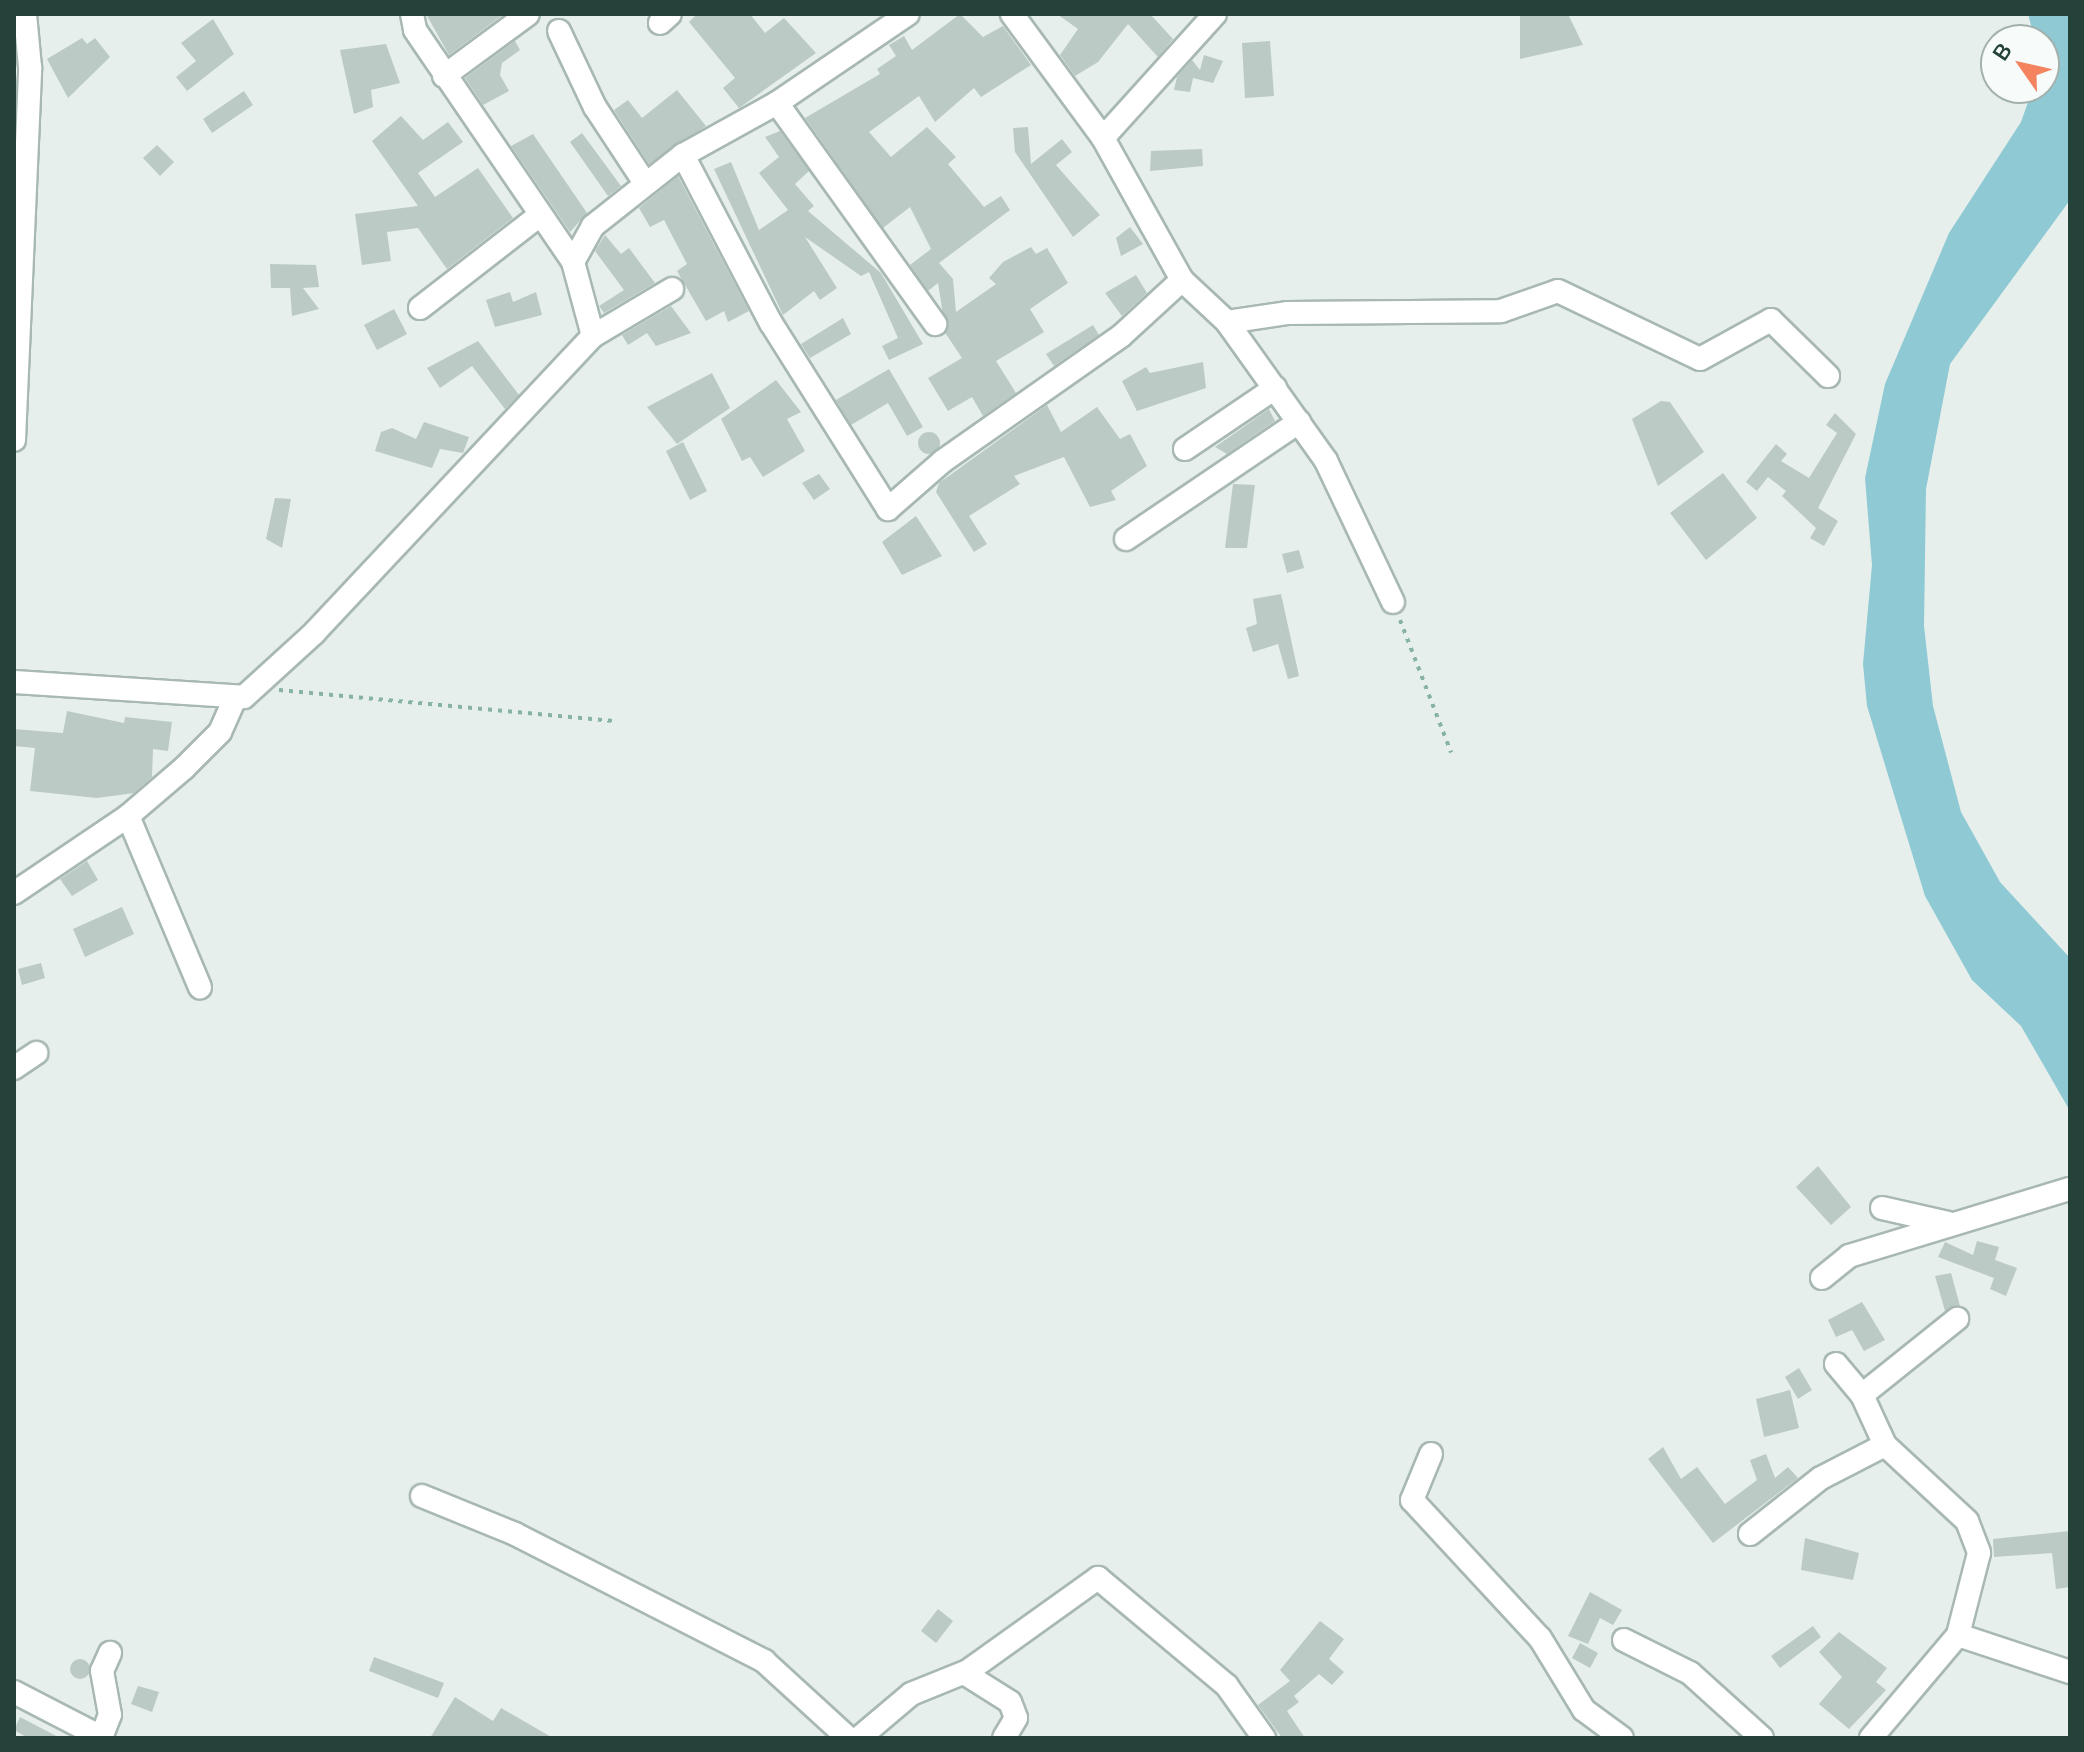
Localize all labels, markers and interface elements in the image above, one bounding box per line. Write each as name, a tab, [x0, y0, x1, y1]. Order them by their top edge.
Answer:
north arrow	[1980, 24, 2060, 104]
text: B	[1986, 38, 2018, 66]

